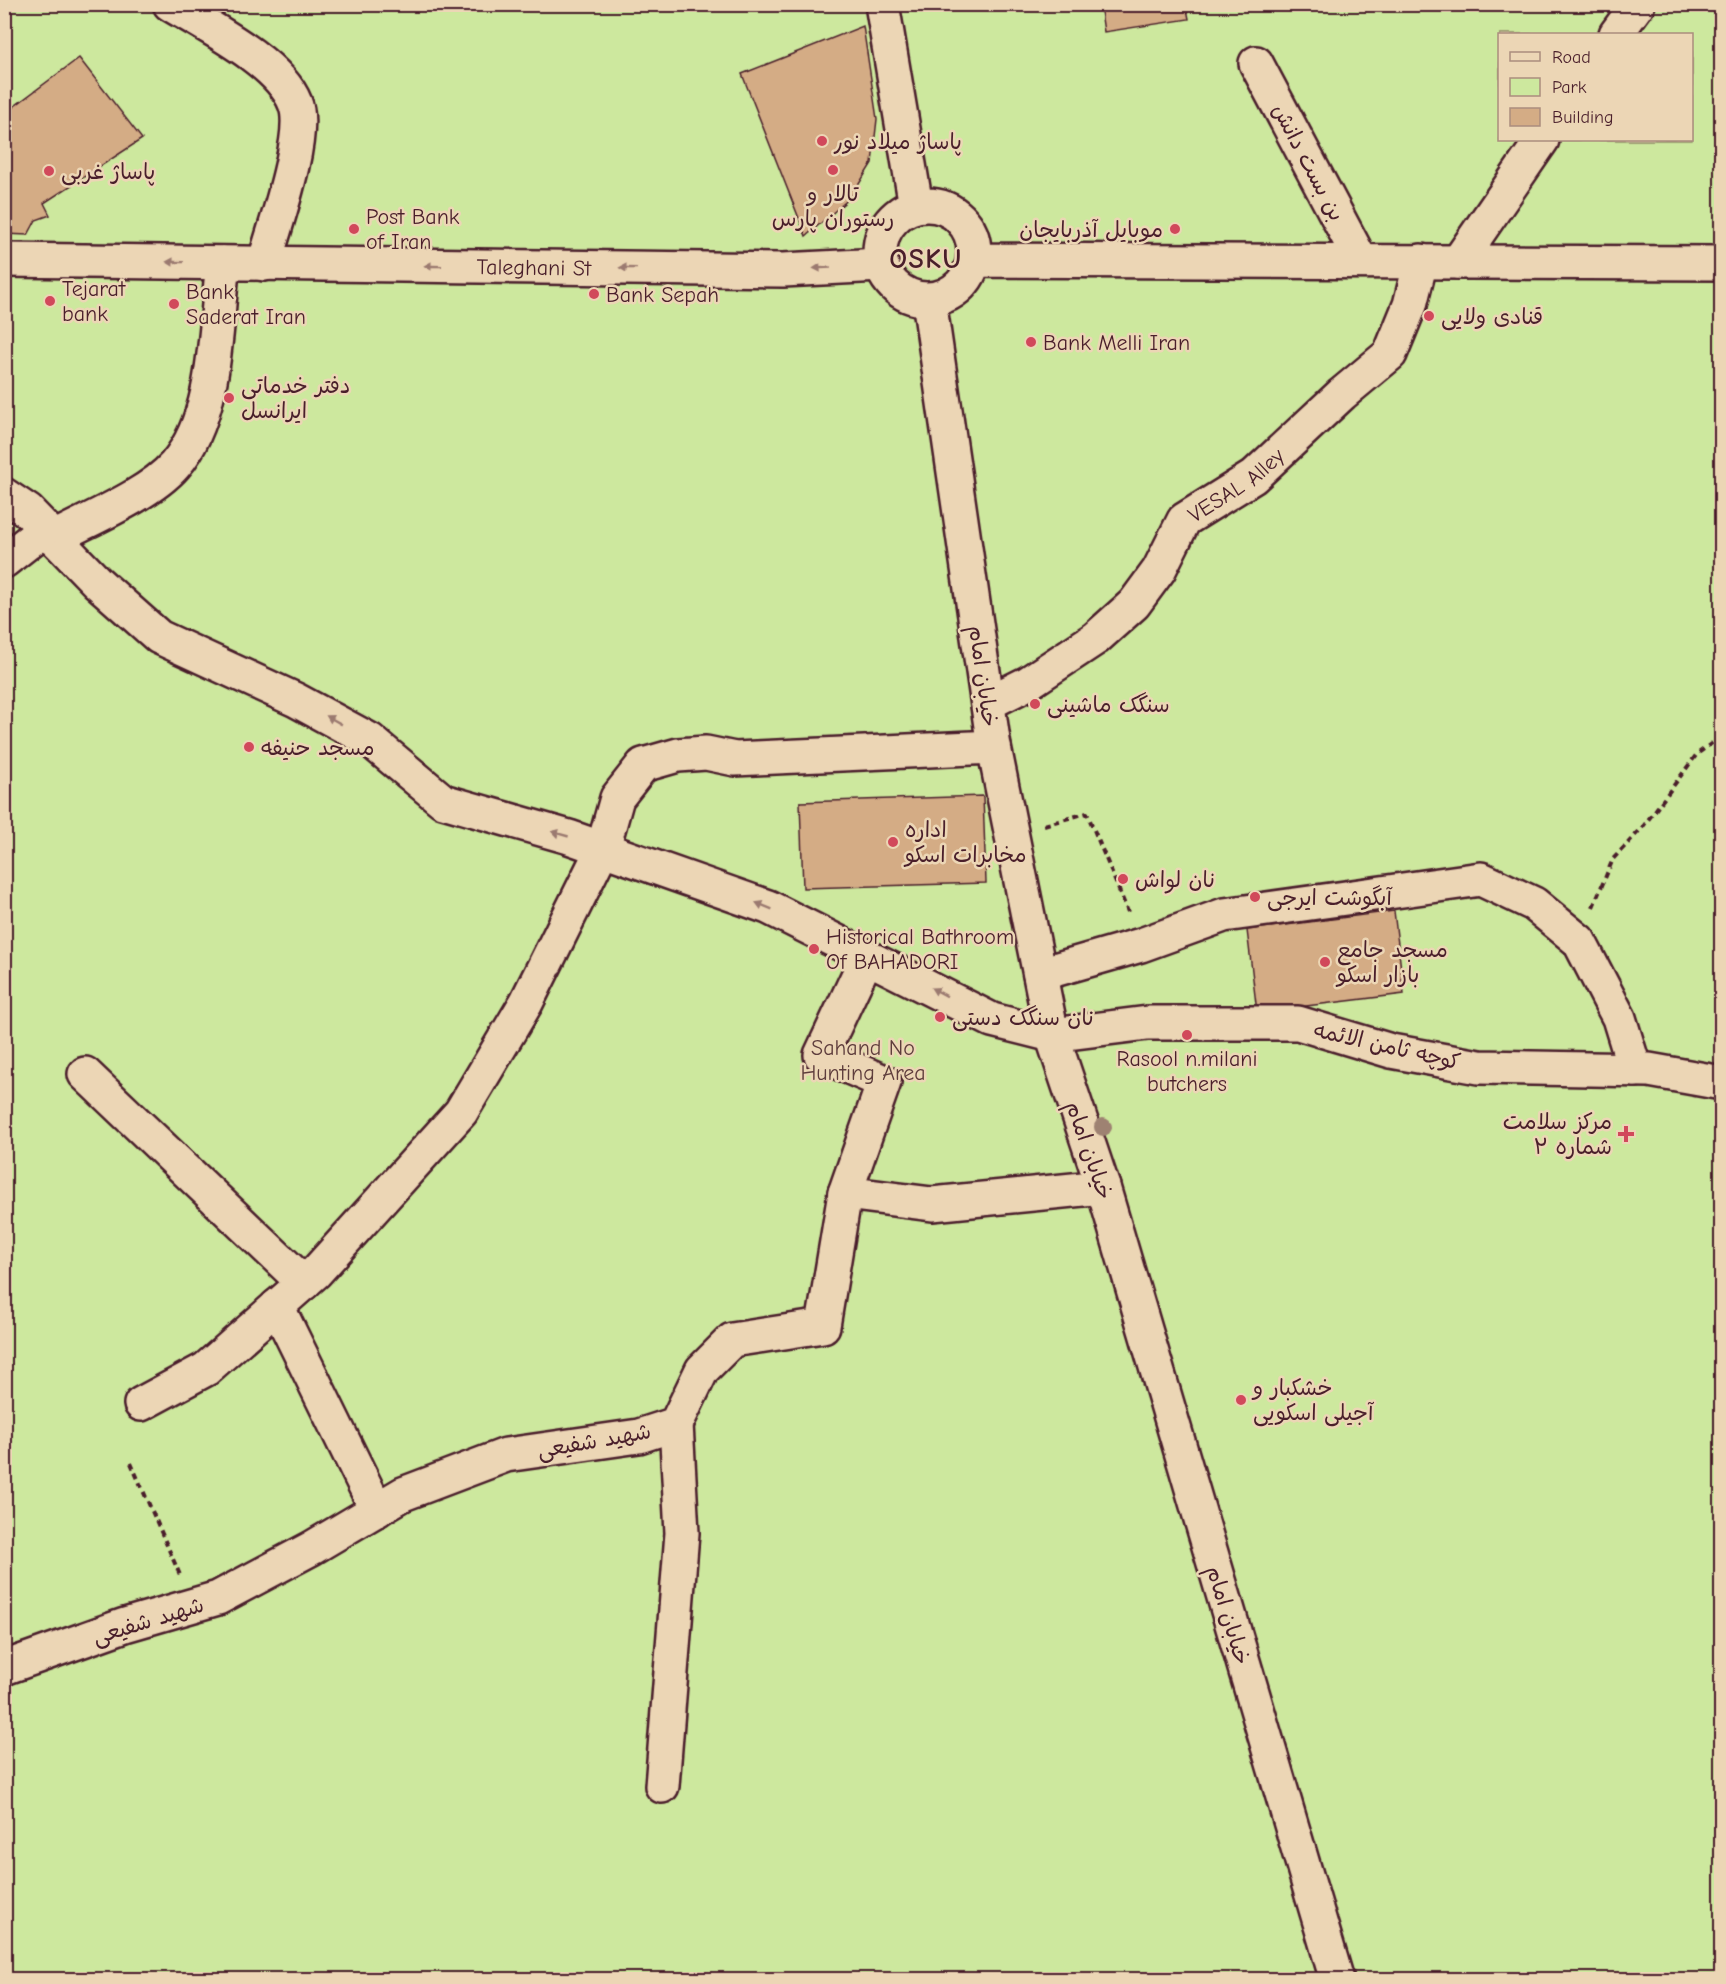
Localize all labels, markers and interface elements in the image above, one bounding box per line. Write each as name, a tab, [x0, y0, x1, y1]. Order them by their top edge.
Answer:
legend	[1498, 33, 1693, 141]
text: Road	[1552, 47, 1591, 68]
text: Park	[1552, 77, 1587, 98]
street label: بن بست دانش	[1266, 99, 1350, 225]
text: Building	[1552, 107, 1614, 128]
place label: پاساژ میلاد نور	[833, 129, 962, 156]
marker: پاساژ میلاد نور	[815, 134, 829, 148]
place label: پاساژ غربی	[61, 159, 155, 186]
marker: تالار و رستوران پارس	[826, 163, 840, 177]
marker: پاساژ غربی	[42, 164, 56, 178]
place label: تالار و رستوران پارس	[772, 181, 894, 233]
place label: Post Bank of Iran	[366, 204, 460, 255]
place label: موبایل آذربایجان	[1019, 217, 1163, 243]
marker: Post Bank of Iran	[347, 222, 361, 236]
marker: موبایل آذربایجان	[1168, 222, 1182, 236]
district label: OSKU	[889, 243, 963, 275]
street label: Taleghani St	[477, 254, 592, 282]
one-way arrow	[165, 258, 184, 267]
one-way arrow	[423, 261, 442, 271]
one-way arrow	[618, 264, 637, 273]
one-way arrow	[813, 264, 832, 273]
place label: Tejarat bank	[62, 276, 126, 327]
place label: Bank Saderat Iran	[186, 279, 306, 330]
place label: Bank Sepah	[606, 282, 719, 308]
marker: Bank Sepah	[587, 287, 601, 301]
marker: Tejarat bank	[43, 294, 57, 308]
marker: Bank Saderat Iran	[167, 297, 181, 311]
place label: قنادی ولایی	[1441, 304, 1543, 331]
marker: قنادی ولایی	[1422, 309, 1436, 323]
place label: Bank Melli Iran	[1043, 330, 1190, 356]
marker: Bank Melli Iran	[1024, 335, 1038, 349]
place label: دفتر خدماتی ایرانسل	[241, 373, 350, 424]
marker: دفتر خدماتی ایرانسل	[222, 391, 236, 405]
street label: VESAL Alley	[1183, 443, 1290, 528]
street label: خیابان امام	[960, 624, 1003, 729]
place label: سنگک ماشینی	[1047, 692, 1170, 719]
marker: سنگک ماشینی	[1028, 697, 1042, 711]
one-way arrow	[325, 715, 342, 725]
place label: مسجد حنیفه	[261, 735, 374, 761]
marker: مسجد حنیفه	[242, 740, 256, 754]
place label: اداره مخابرات اسکو	[903, 817, 1027, 868]
one-way arrow	[551, 829, 569, 838]
marker: اداره مخابرات اسکو	[886, 835, 900, 849]
place label: نان لواش	[1135, 867, 1215, 894]
marker: نان لواش	[1116, 872, 1130, 886]
place label: آبگوشت ایرجی	[1267, 885, 1393, 912]
marker: آبگوشت ایرجی	[1248, 890, 1262, 904]
one-way arrow	[755, 901, 773, 910]
place label: Historical Bathroom Of BAHADORI	[826, 924, 1014, 975]
place label: مسجد جامع بازار اسکو	[1335, 937, 1448, 988]
marker: Historical Bathroom Of BAHADORI	[807, 942, 821, 956]
marker: مسجد جامع بازار اسکو	[1318, 955, 1332, 969]
one-way arrow	[930, 987, 947, 997]
place label: نان سنگک دستی	[952, 1005, 1094, 1032]
marker: نان سنگک دستی	[933, 1010, 947, 1024]
street label: کوچه ثامن الائمه	[1311, 1016, 1463, 1076]
marker: Rasool n.milani butchers	[1180, 1028, 1194, 1042]
park label: Sahand No Hunting Area	[800, 1035, 926, 1086]
place label: Rasool n.milani butchers	[1117, 1046, 1257, 1097]
street label: خیابان امام	[1057, 1098, 1118, 1204]
place label: مرکز سلامت شماره ۲	[1503, 1109, 1612, 1160]
marker: مرکز سلامت شماره ۲	[1617, 1125, 1635, 1143]
place label: خشکبار و آجیلی اسکویی	[1251, 1375, 1375, 1427]
marker: خشکبار و آجیلی اسکویی	[1234, 1393, 1248, 1407]
street label: شهید شفیعی	[535, 1418, 653, 1465]
street label: خیابان امام	[1198, 1563, 1255, 1669]
street label: شهید شفیعی	[90, 1592, 207, 1651]

